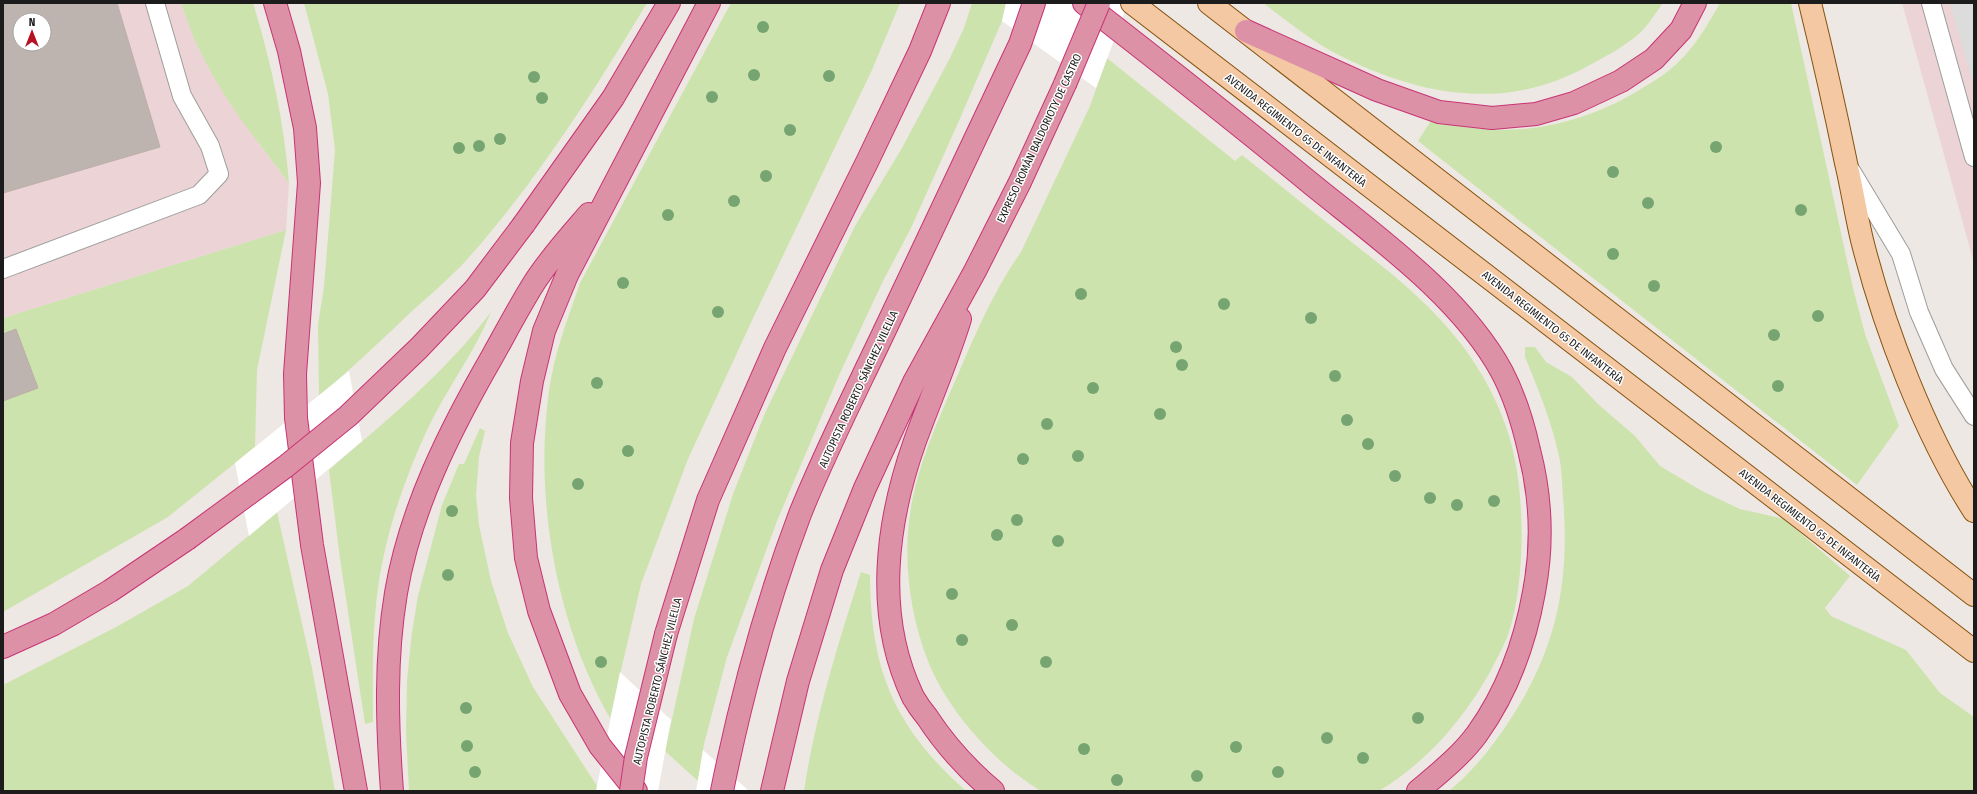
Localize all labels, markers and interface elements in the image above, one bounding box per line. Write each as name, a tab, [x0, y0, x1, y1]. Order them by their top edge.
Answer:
north arrow	[12, 12, 52, 52]
text: N	[29, 16, 35, 29]
street label: EXPRESO ROMÁN BALDORIOTY DE CASTRO	[994, 51, 1084, 225]
street label: AVENIDA REGIMIENTO 65 DE INFANTERÍA	[1222, 70, 1370, 190]
street label: AVENIDA REGIMIENTO 65 DE INFANTERÍA	[1479, 267, 1627, 387]
street label: AUTOPISTA ROBERTO SÁNCHEZ VILELLA	[815, 308, 901, 470]
street label: AVENIDA REGIMIENTO 65 DE INFANTERÍA	[1736, 465, 1884, 585]
street label: AUTOPISTA ROBERTO SÁNCHEZ VILELLA	[629, 596, 685, 766]

